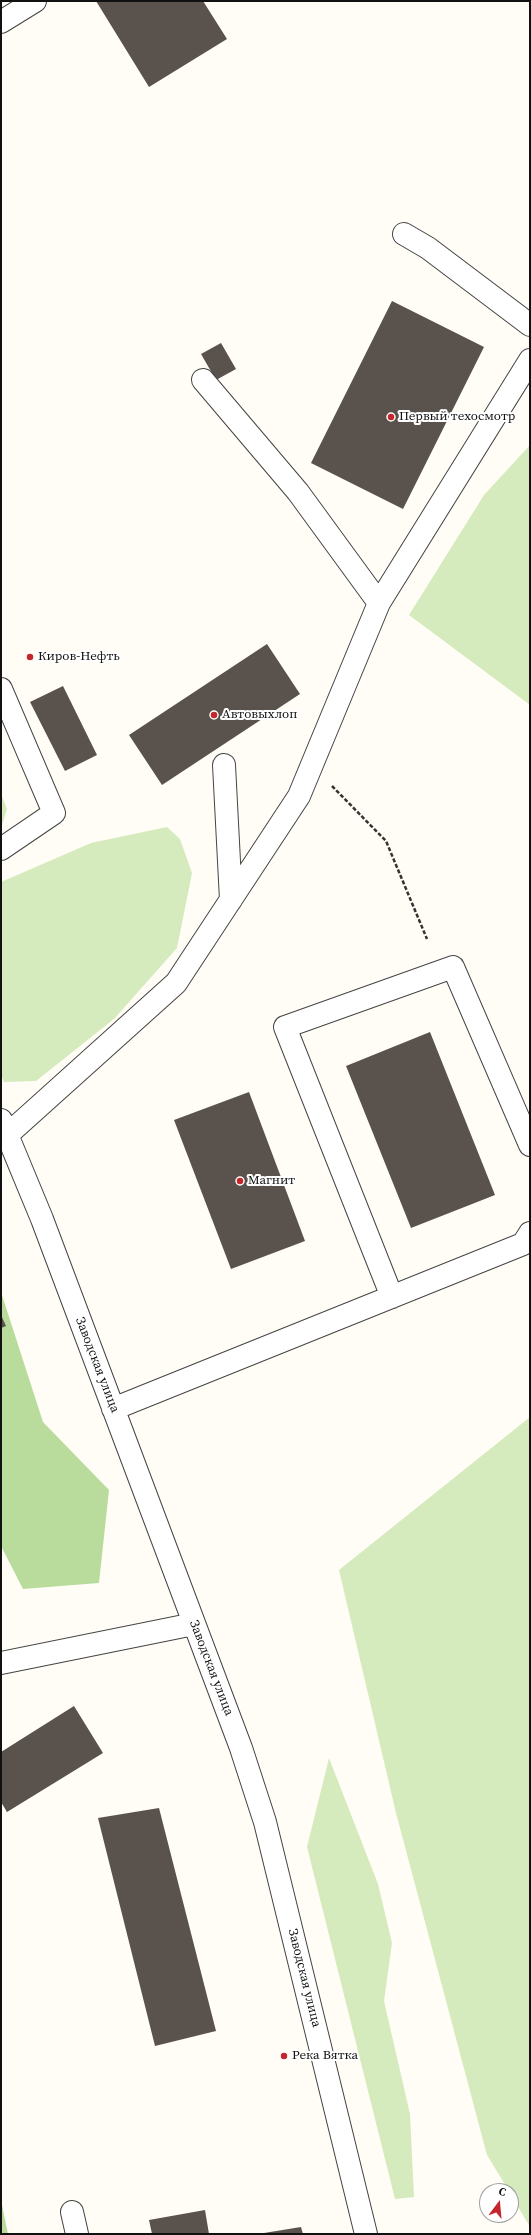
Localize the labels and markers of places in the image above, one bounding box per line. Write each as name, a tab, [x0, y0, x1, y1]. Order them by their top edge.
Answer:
place label: Первый техосмотр	[399, 409, 515, 425]
marker: Первый техосмотр	[386, 412, 396, 422]
place label: Киров-Нефть	[38, 649, 120, 665]
marker: Киров-Нефть	[25, 652, 35, 662]
place label: Автовыхлоп	[222, 707, 297, 723]
marker: Автовыхлоп	[209, 710, 219, 720]
place label: Магнит	[248, 1173, 295, 1189]
marker: Магнит	[235, 1176, 245, 1186]
place label: Река Вятка	[292, 2048, 358, 2064]
marker: Река Вятка	[279, 2051, 289, 2061]

